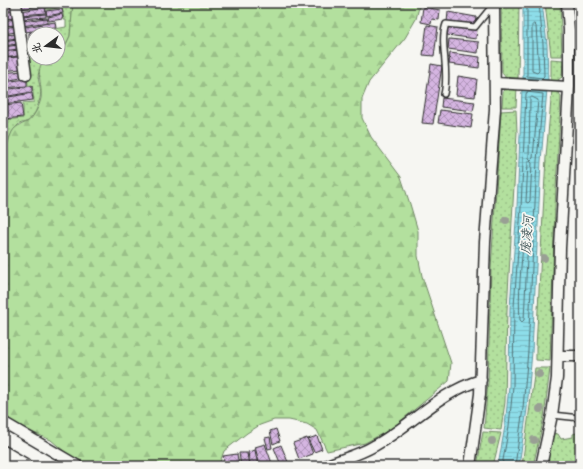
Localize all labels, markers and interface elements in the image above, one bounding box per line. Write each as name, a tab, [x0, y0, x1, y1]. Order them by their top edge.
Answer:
north arrow	[26, 26, 66, 66]
text: 北	[29, 41, 45, 55]
water label: 庞凌河	[518, 213, 536, 255]

